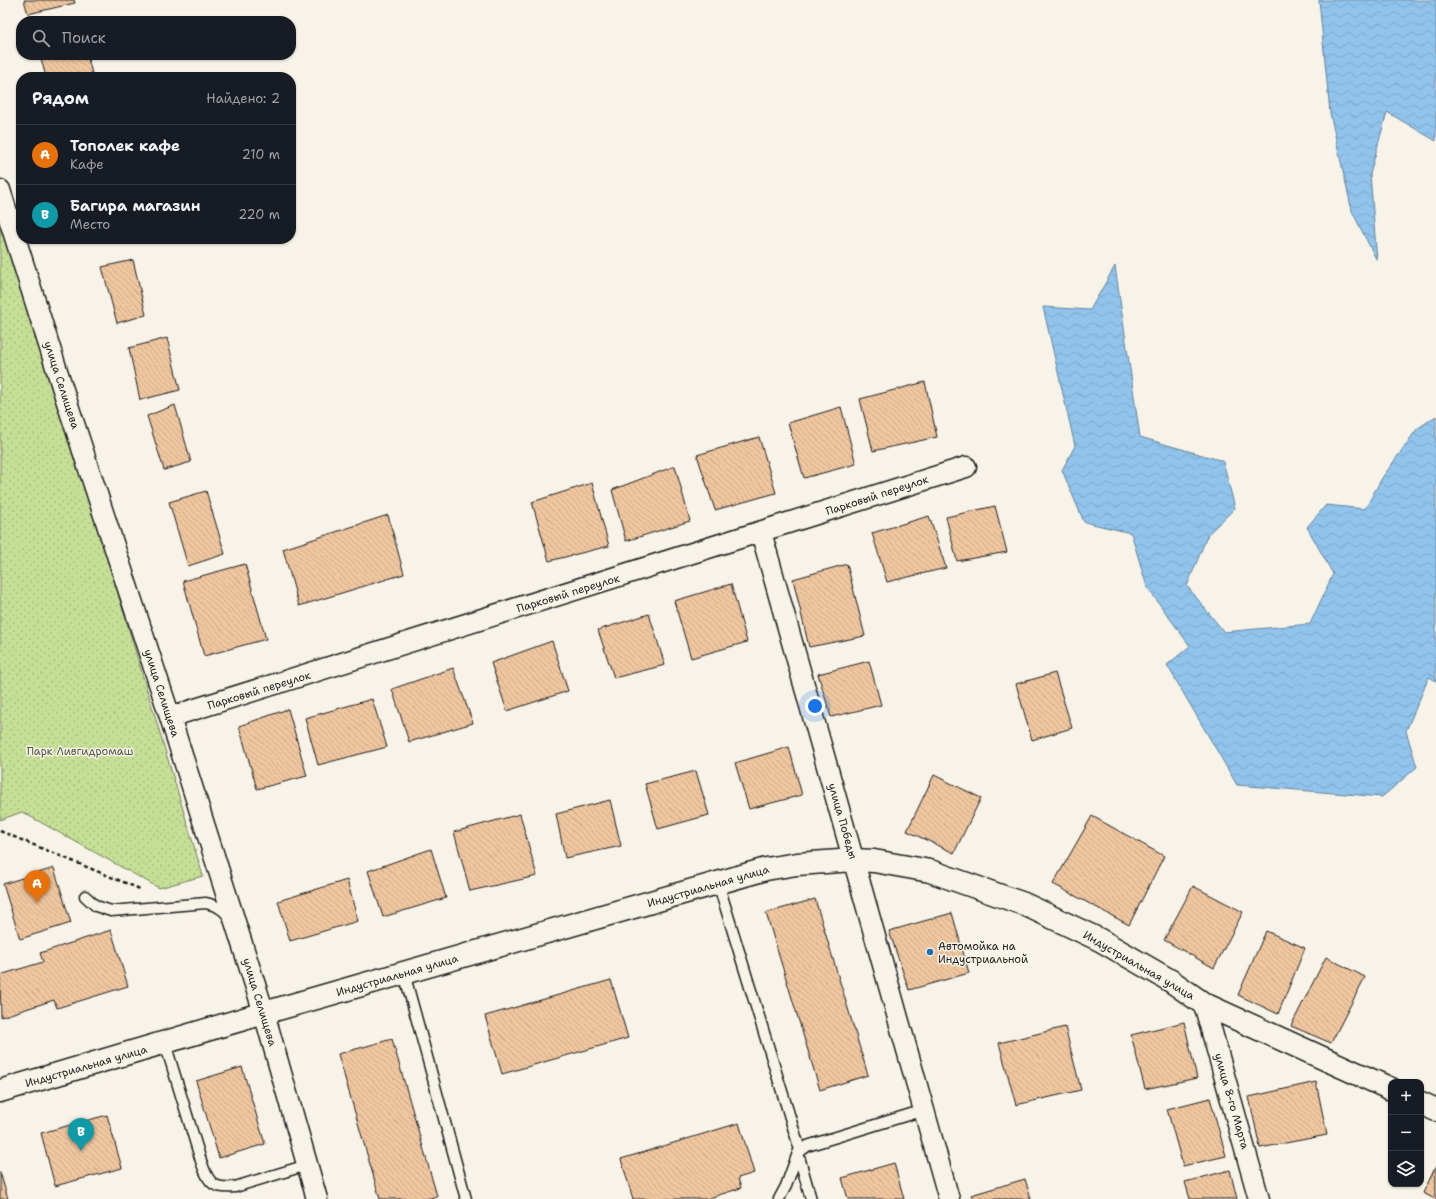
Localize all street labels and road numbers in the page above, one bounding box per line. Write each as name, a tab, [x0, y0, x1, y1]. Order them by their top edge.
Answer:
street label: улица Селищева	[40, 339, 83, 431]
street label: Парковый переулок	[824, 472, 930, 519]
street label: Парковый переулок	[515, 571, 622, 616]
street label: улица Селищева	[140, 647, 183, 739]
street label: Парковый переулок	[206, 668, 313, 713]
street label: улица Победы	[825, 781, 861, 861]
street label: Индустриальная улица	[645, 862, 771, 911]
street label: Индустриальная улица	[1080, 927, 1197, 1004]
street label: Индустриальная улица	[334, 951, 460, 1000]
street label: улица Селищева	[239, 956, 280, 1048]
street label: Индустриальная улица	[23, 1042, 149, 1091]
street label: улица 8-го Марта	[1211, 1051, 1252, 1151]

